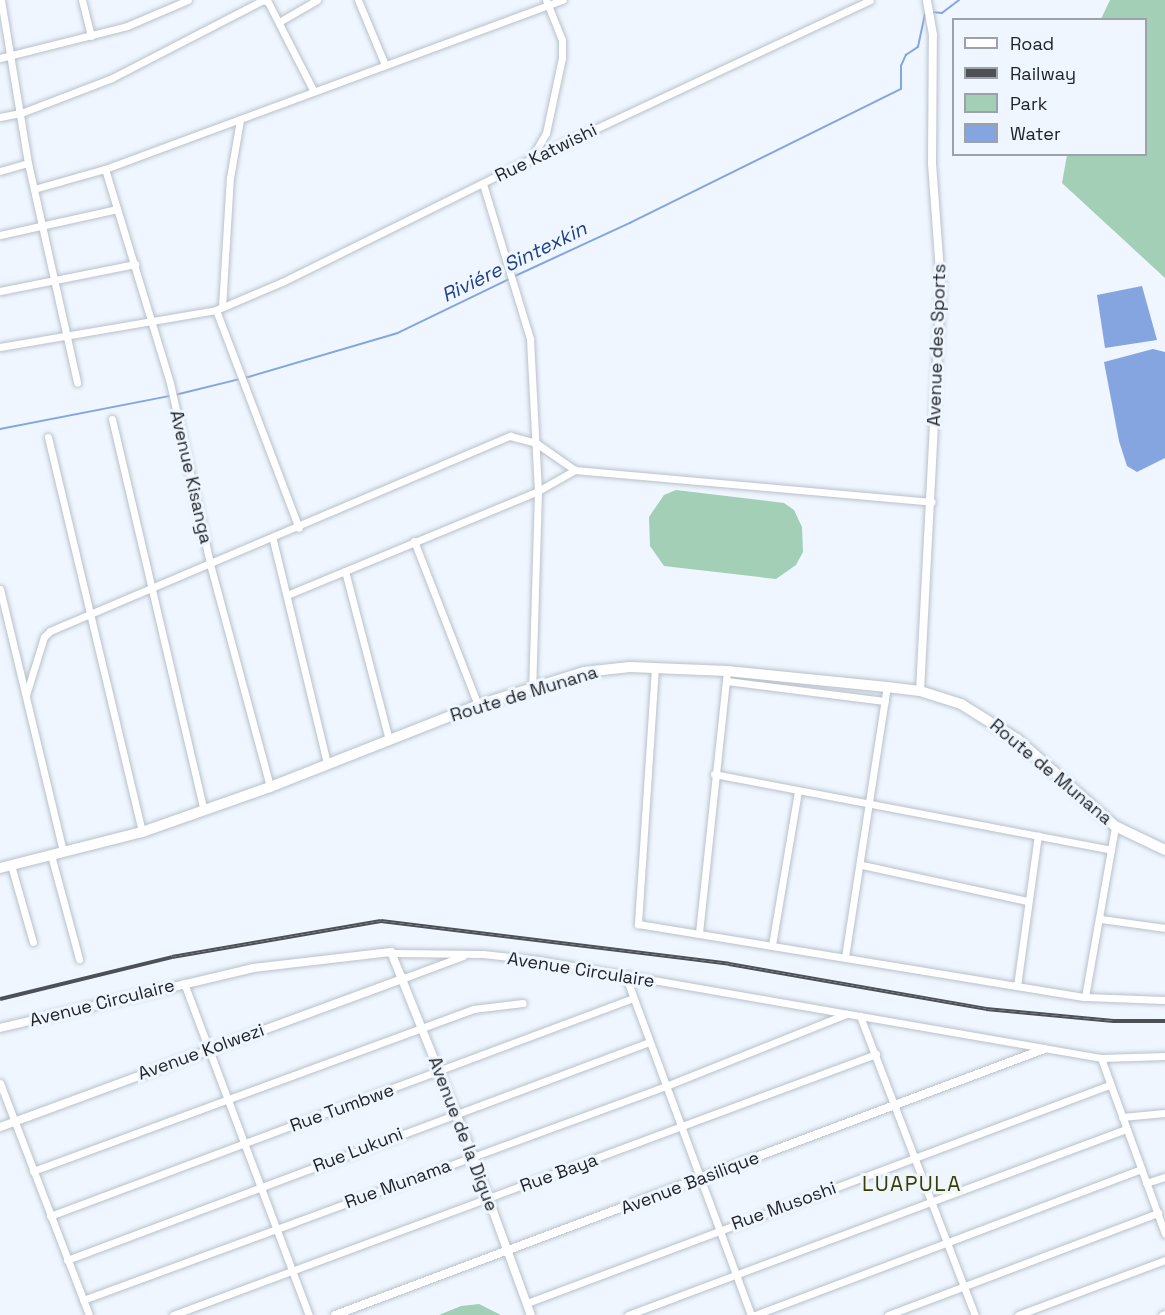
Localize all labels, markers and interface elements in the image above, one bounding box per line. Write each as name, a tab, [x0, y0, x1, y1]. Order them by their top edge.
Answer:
legend	[952, 18, 1147, 156]
text: Road	[1010, 32, 1054, 55]
text: Railway	[1010, 62, 1076, 85]
text: Park	[1010, 92, 1047, 115]
street label: Rue Katwishi	[492, 119, 600, 187]
text: Water	[1010, 122, 1061, 145]
water label: Riviére Sintexkin	[438, 217, 590, 307]
street label: Avenue des Sports	[923, 263, 951, 427]
street label: Avenue Kisanga	[165, 408, 217, 546]
street label: Route de Munana	[448, 661, 600, 727]
street label: Route de Munana	[985, 715, 1117, 829]
street label: Avenue Circulaire	[506, 948, 656, 992]
street label: Avenue Circulaire	[27, 975, 177, 1031]
street label: Avenue Kolwezi	[135, 1019, 267, 1085]
street label: Avenue de la Digue	[424, 1054, 502, 1214]
street label: Rue Tumbwe	[287, 1079, 397, 1137]
street label: Rue Lukuni	[310, 1123, 406, 1177]
street label: Avenue Basilique	[618, 1147, 762, 1219]
street label: Rue Baya	[517, 1149, 601, 1197]
street label: Rue Munama	[342, 1155, 454, 1213]
district label: LUAPULA	[862, 1171, 962, 1197]
street label: Rue Musoshi	[729, 1177, 839, 1235]

